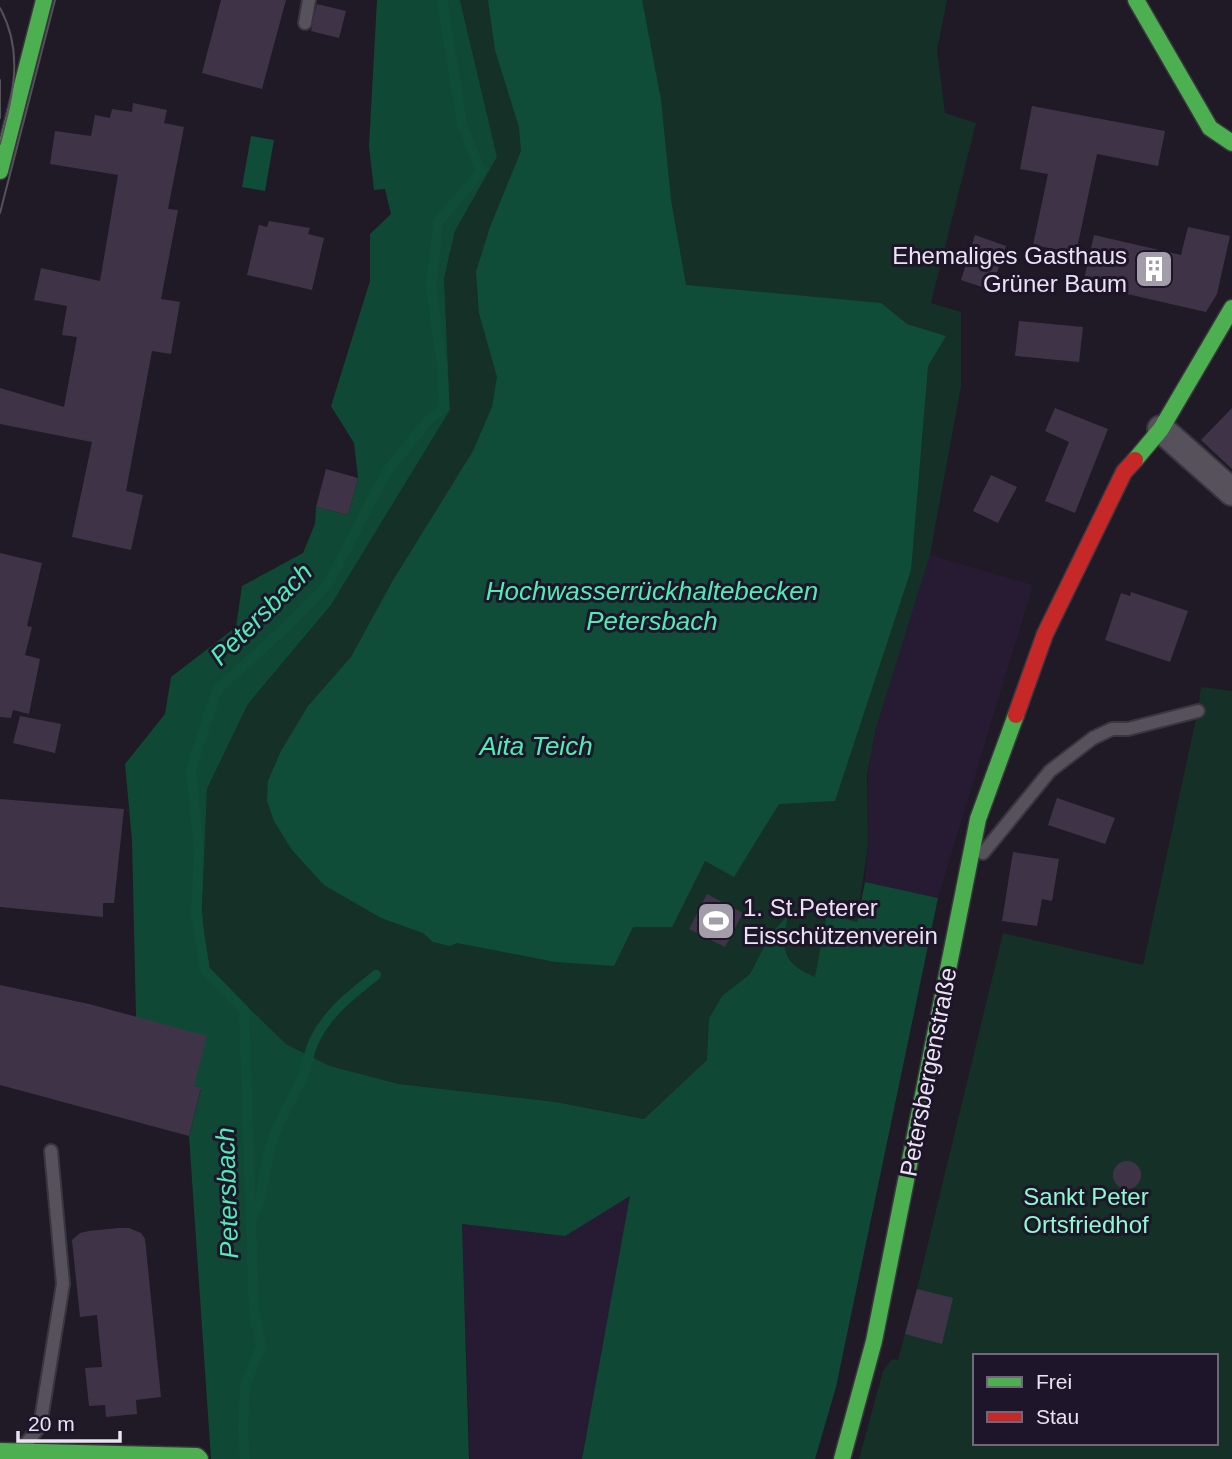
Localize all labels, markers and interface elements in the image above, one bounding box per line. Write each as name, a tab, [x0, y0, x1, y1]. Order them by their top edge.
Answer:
place label: Ehemaliges Gasthaus Grüner Baum	[892, 242, 1127, 297]
building icon: Ehemaliges Gasthaus Grüner Baum	[1133, 248, 1175, 290]
water label: Petersbach	[204, 557, 318, 671]
water label: Hochwasserrückhaltebecken Petersbach	[486, 576, 818, 636]
water label: Aita Teich	[477, 731, 593, 761]
place label: 1. St.Peterer Eisschützenverein	[743, 894, 938, 949]
sports icon: 1. St.Peterer Eisschützenverein	[695, 900, 737, 942]
street label: Petersbergenstraße	[895, 965, 961, 1179]
water label: Petersbach	[210, 1127, 244, 1259]
park label: Sankt Peter Ortsfriedhof	[1023, 1183, 1149, 1238]
legend	[973, 1354, 1218, 1445]
text: Frei	[1036, 1370, 1072, 1393]
scale bar	[18, 1400, 119, 1444]
text: Stau	[1036, 1405, 1079, 1428]
text: 20 m	[28, 1412, 75, 1435]

